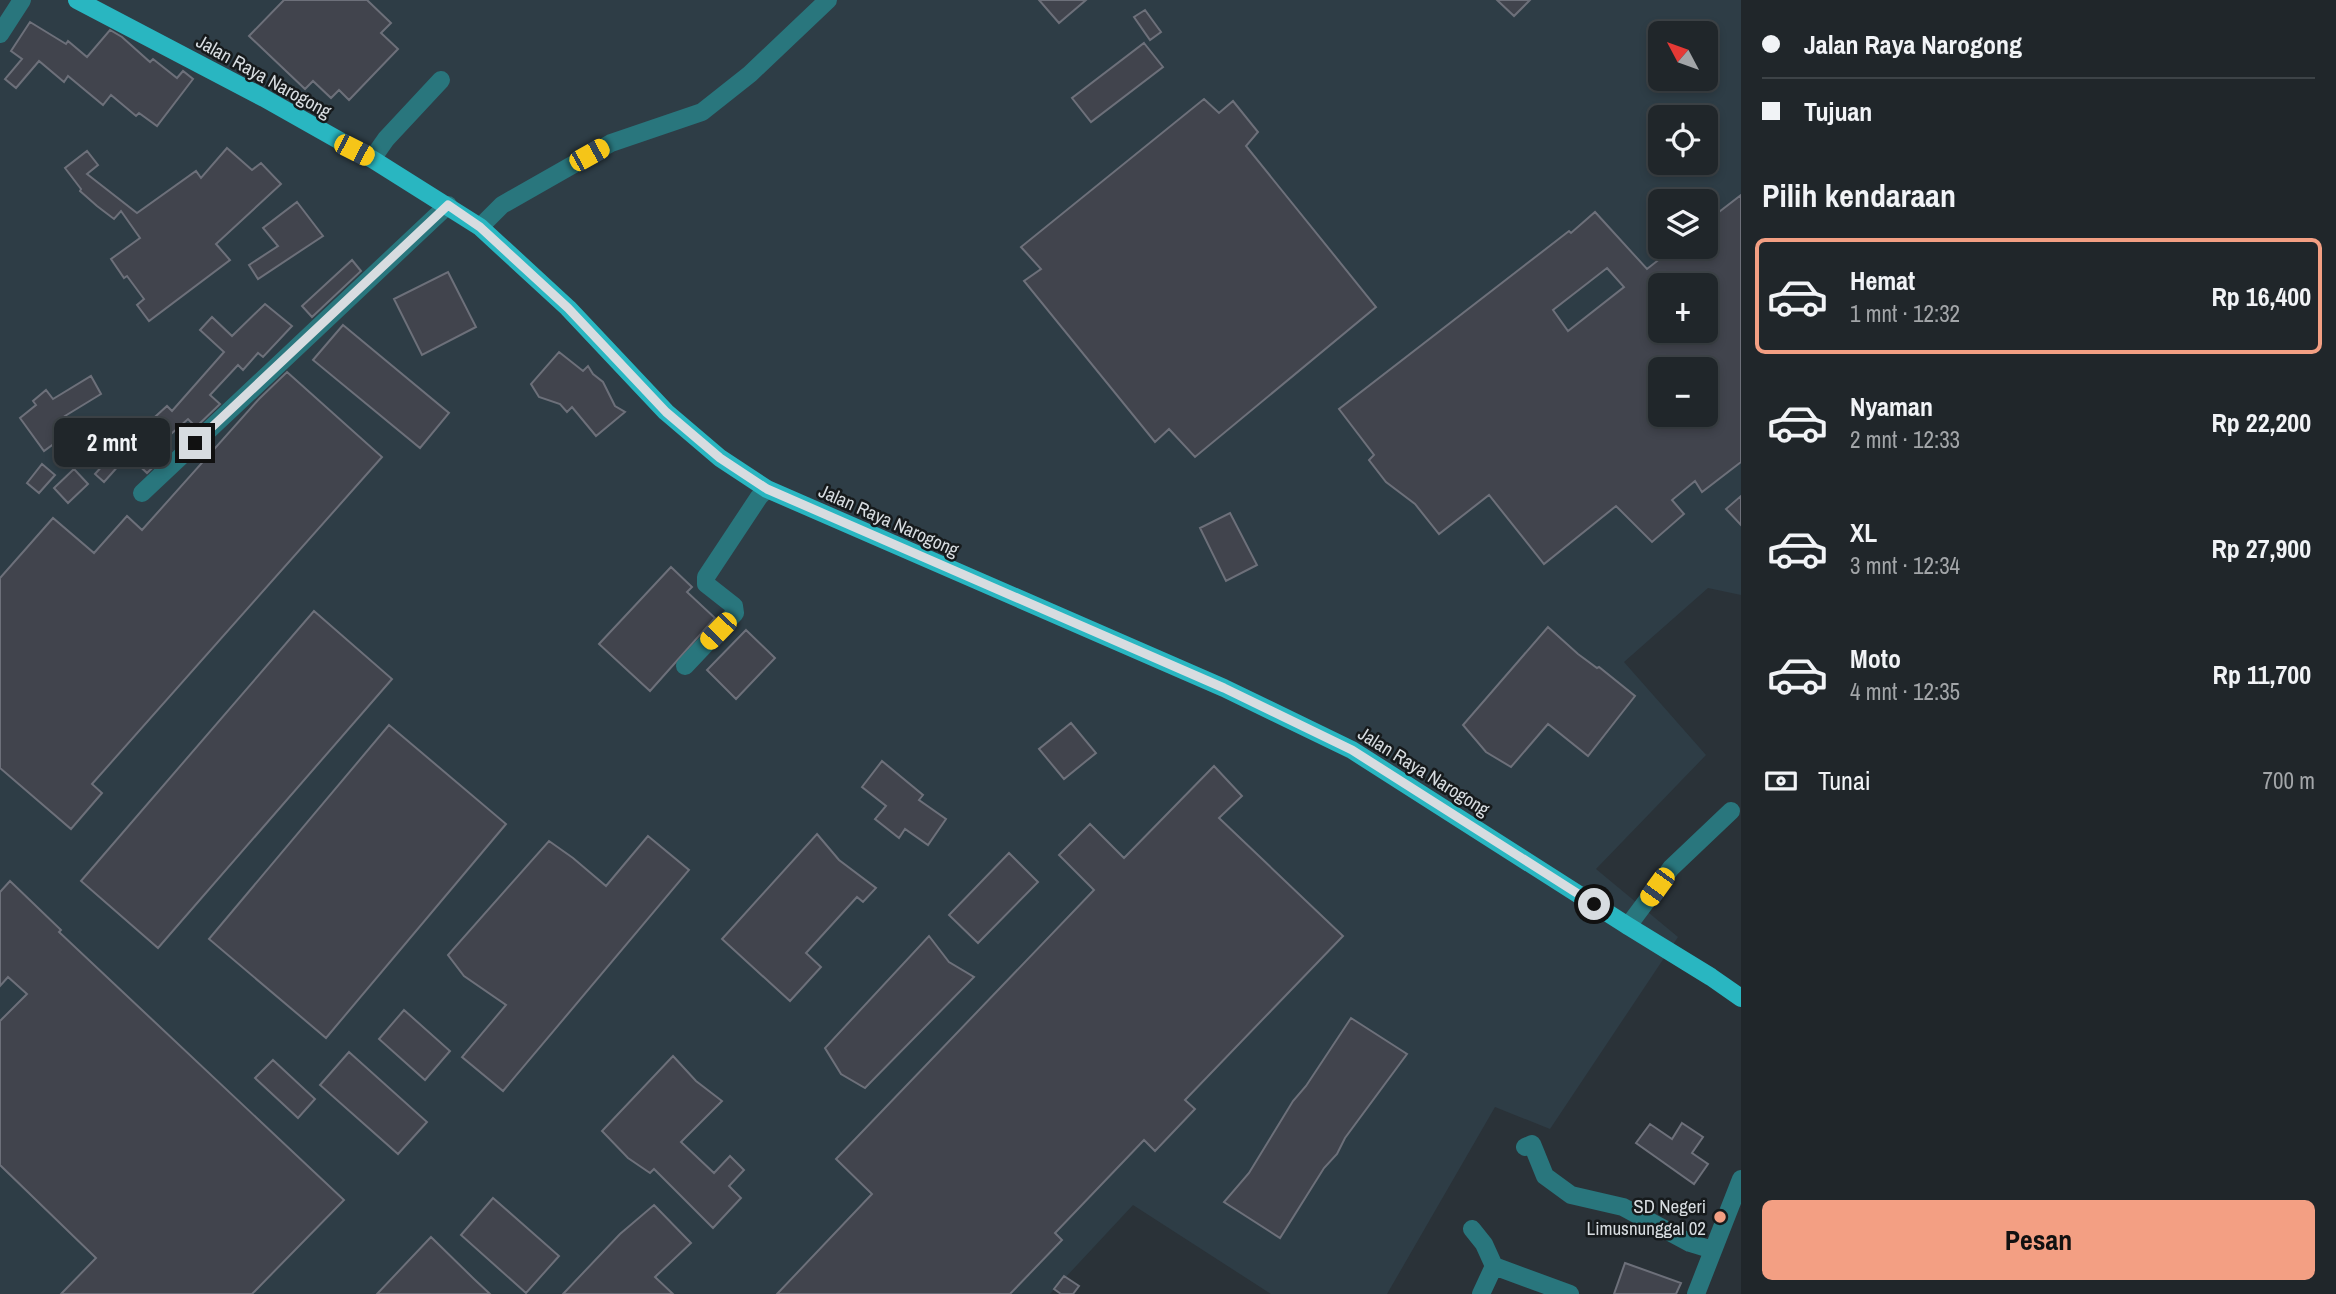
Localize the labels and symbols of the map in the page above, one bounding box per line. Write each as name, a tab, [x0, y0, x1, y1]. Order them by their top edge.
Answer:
north arrow	[1648, 21, 1718, 91]
street label: Jalan Raya Narogong	[192, 28, 336, 124]
car	[331, 131, 378, 169]
car	[566, 136, 613, 174]
callout: 2 mnt	[55, 418, 170, 467]
route end	[179, 427, 211, 459]
street label: Jalan Raya Narogong	[815, 477, 963, 563]
car	[696, 609, 741, 653]
street label: Jalan Raya Narogong	[1353, 720, 1495, 822]
car	[1637, 864, 1678, 910]
route start	[1578, 888, 1610, 920]
place label: SD Negeri Limusnunggal 02	[1586, 1193, 1706, 1241]
marker: SD Negeri Limusnunggal 02	[1712, 1209, 1728, 1225]

